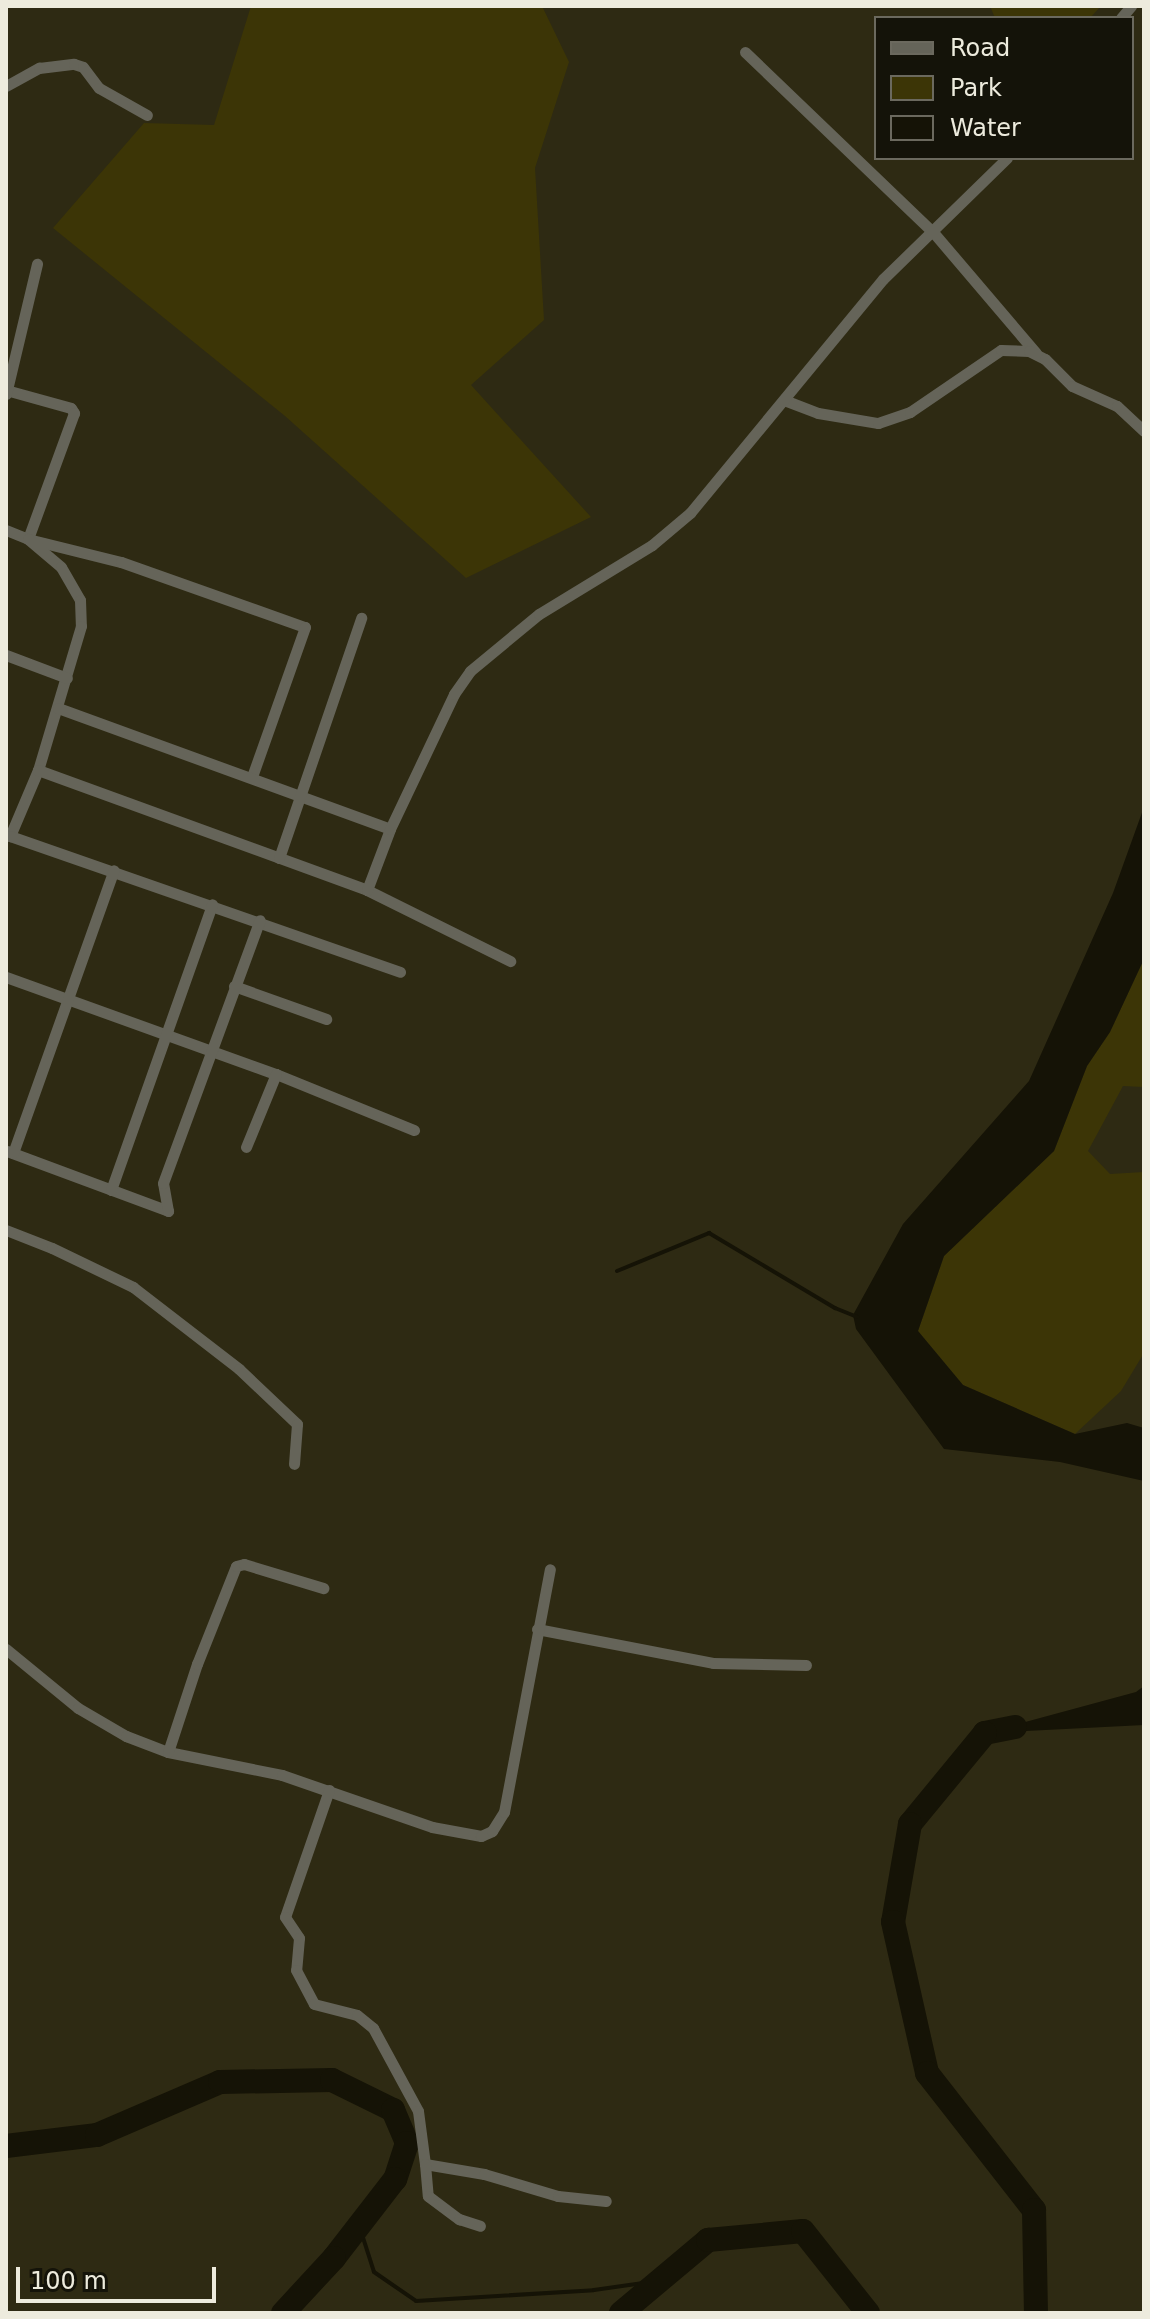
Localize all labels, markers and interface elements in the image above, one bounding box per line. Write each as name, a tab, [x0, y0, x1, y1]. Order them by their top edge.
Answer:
legend	[874, 16, 1134, 160]
text: Road	[950, 34, 1010, 62]
text: Park	[950, 74, 1002, 102]
text: Water	[950, 114, 1021, 142]
scale bar	[20, 2251, 220, 2301]
text: 100 m	[30, 2267, 107, 2295]

